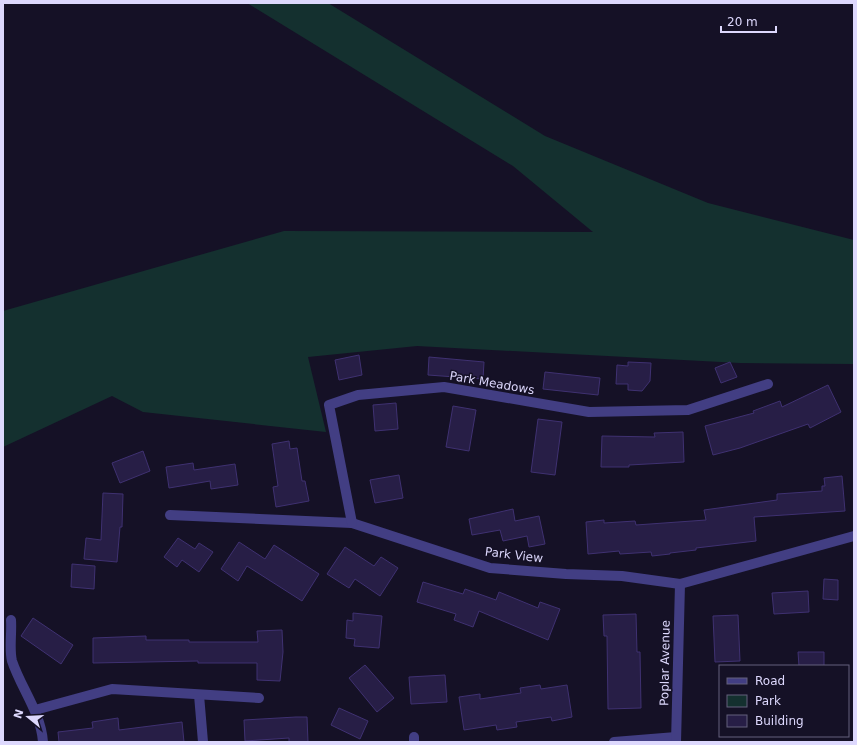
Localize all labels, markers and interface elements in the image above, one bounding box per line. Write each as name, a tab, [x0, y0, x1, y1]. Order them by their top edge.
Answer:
scale bar	[721, 8, 776, 34]
text: 20 m	[727, 15, 758, 29]
street label: Park Meadows	[448, 369, 536, 397]
street label: Park View	[484, 545, 544, 566]
street label: Poplar Avenue	[657, 620, 673, 706]
legend	[719, 665, 849, 737]
text: Road	[755, 674, 785, 688]
text: Park	[755, 694, 781, 708]
north arrow	[8, 697, 48, 737]
text: N	[11, 708, 27, 720]
text: Building	[755, 714, 804, 728]

